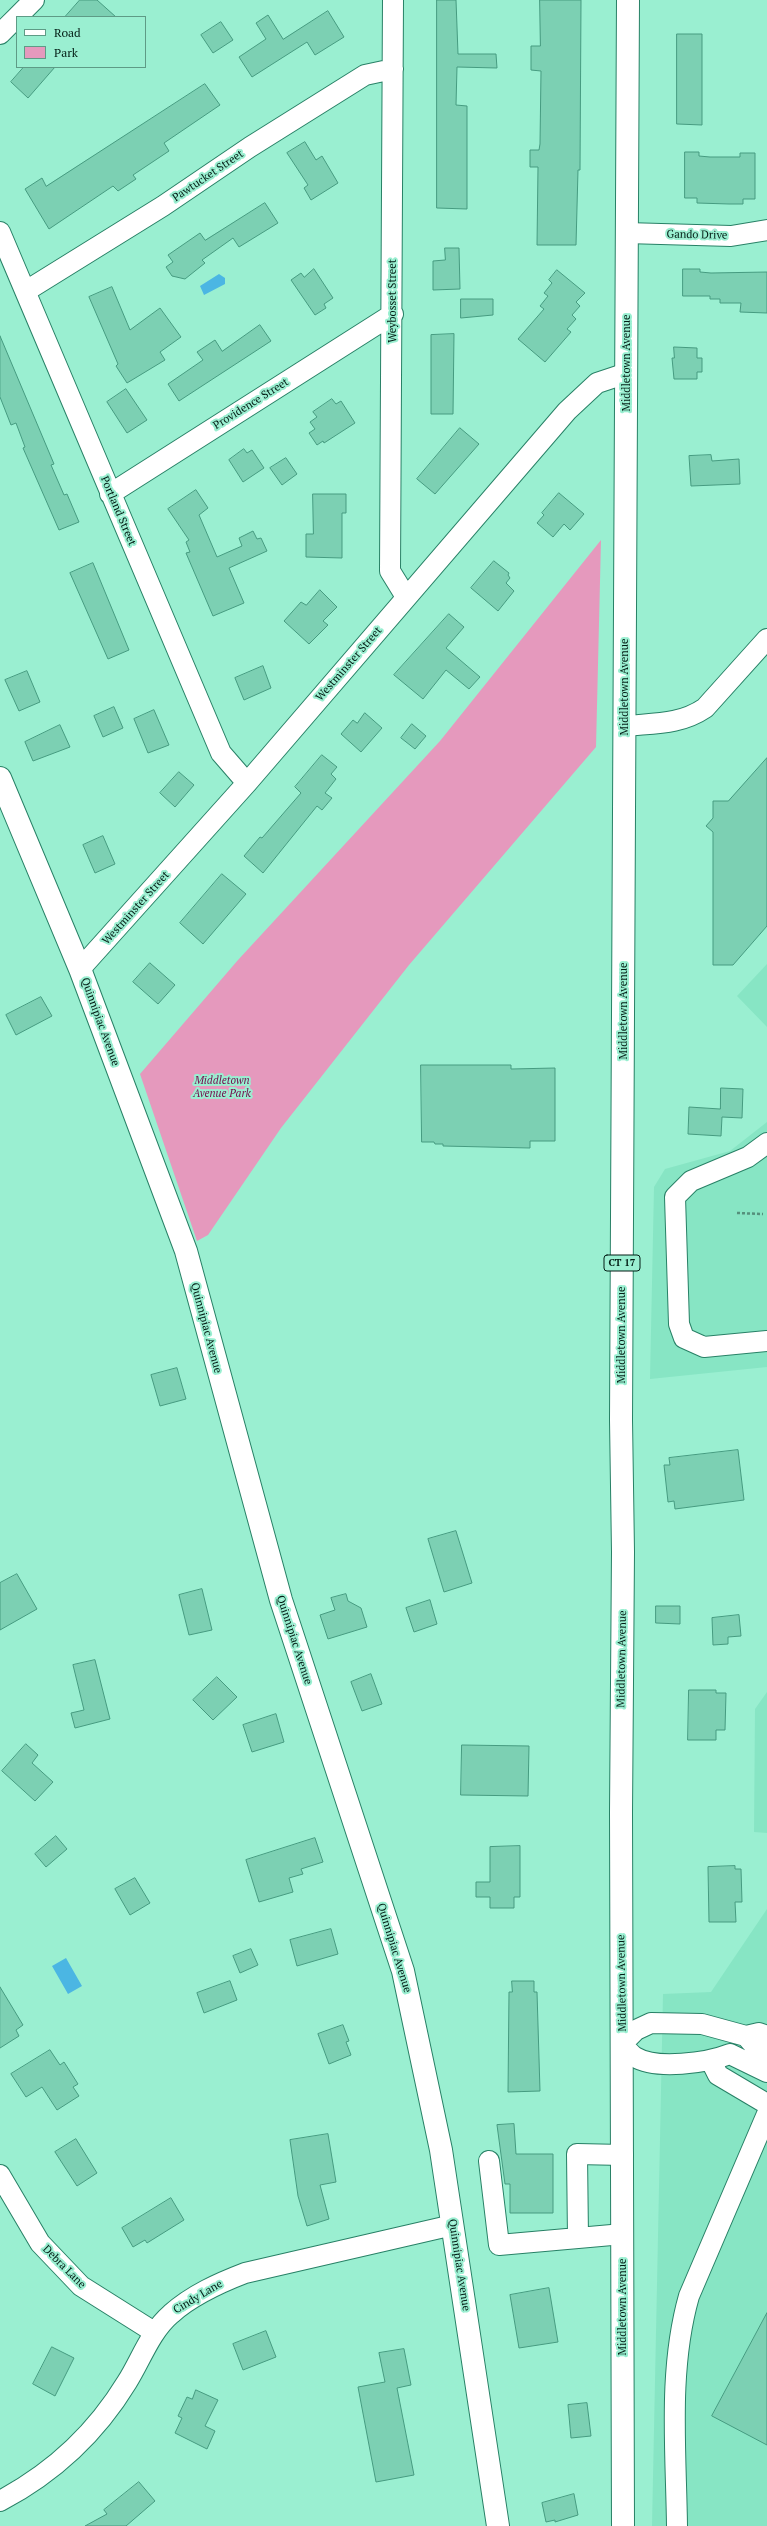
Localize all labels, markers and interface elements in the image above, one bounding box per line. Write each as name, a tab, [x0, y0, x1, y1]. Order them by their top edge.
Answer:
legend	[16, 16, 146, 68]
text: Road	[54, 25, 81, 40]
text: Park	[54, 45, 78, 60]
street label: Pawtucket Street	[170, 147, 246, 205]
street label: Gando Drive	[667, 228, 727, 242]
street label: Weybosset Street	[386, 259, 400, 343]
street label: Middletown Avenue	[620, 314, 634, 412]
street label: Providence Street	[211, 376, 291, 432]
street label: Portland Street	[97, 474, 139, 548]
street label: Westminster Street	[313, 624, 385, 704]
street label: Middletown Avenue	[618, 638, 632, 736]
street label: Westminster Street	[100, 869, 172, 947]
street label: Middletown Avenue	[617, 962, 631, 1060]
street label: Quinnipiac Avenue	[78, 976, 122, 1068]
park label: Middletown Avenue Park	[193, 1074, 251, 1100]
road number: CT 17	[604, 1255, 640, 1271]
street label: Quinnipiac Avenue	[188, 1281, 224, 1375]
street label: Middletown Avenue	[615, 1286, 629, 1384]
street label: Quinnipiac Avenue	[273, 1594, 315, 1686]
street label: Middletown Avenue	[615, 1610, 629, 1708]
street label: Quinnipiac Avenue	[374, 1902, 414, 1994]
street label: Middletown Avenue	[615, 1934, 629, 2032]
street label: Quinnipiac Avenue	[445, 2218, 473, 2312]
street label: Debra Lane	[40, 2243, 88, 2291]
street label: Middletown Avenue	[616, 2258, 630, 2356]
street label: Cindy Lane	[171, 2277, 225, 2317]

